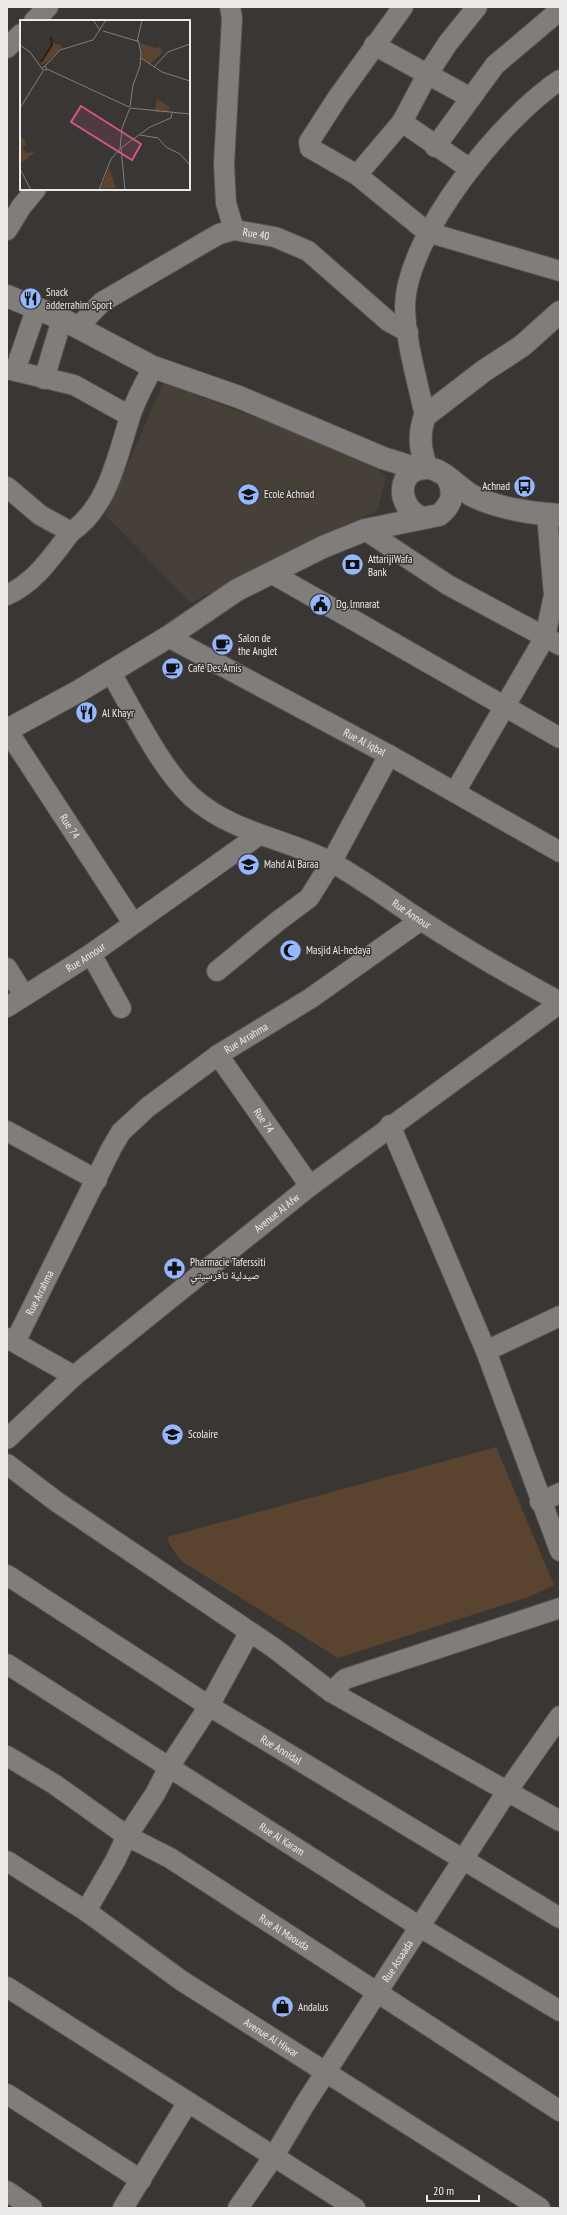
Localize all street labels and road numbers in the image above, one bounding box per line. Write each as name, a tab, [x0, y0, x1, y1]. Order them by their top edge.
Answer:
street label: Rue 40	[242, 225, 271, 243]
street label: Rue Al Iqbal	[341, 725, 389, 759]
street label: Rue 74	[57, 811, 83, 841]
street label: Rue Annour	[389, 896, 434, 932]
street label: Rue Annour	[63, 939, 108, 975]
street label: Rue Arrahma	[221, 1019, 270, 1057]
street label: Rue 74	[251, 1105, 277, 1136]
street label: Avenue Al Afw	[251, 1190, 302, 1235]
street label: Rue Arrahma	[22, 1268, 57, 1318]
street label: Rue Annidal	[258, 1732, 305, 1768]
street label: Rue Al Karam	[257, 1820, 307, 1859]
street label: Rue Al Maouda	[257, 1911, 312, 1954]
street label: Rue Assaada	[379, 1937, 416, 1985]
street label: Avenue Al Hiwar	[241, 2015, 301, 2060]

